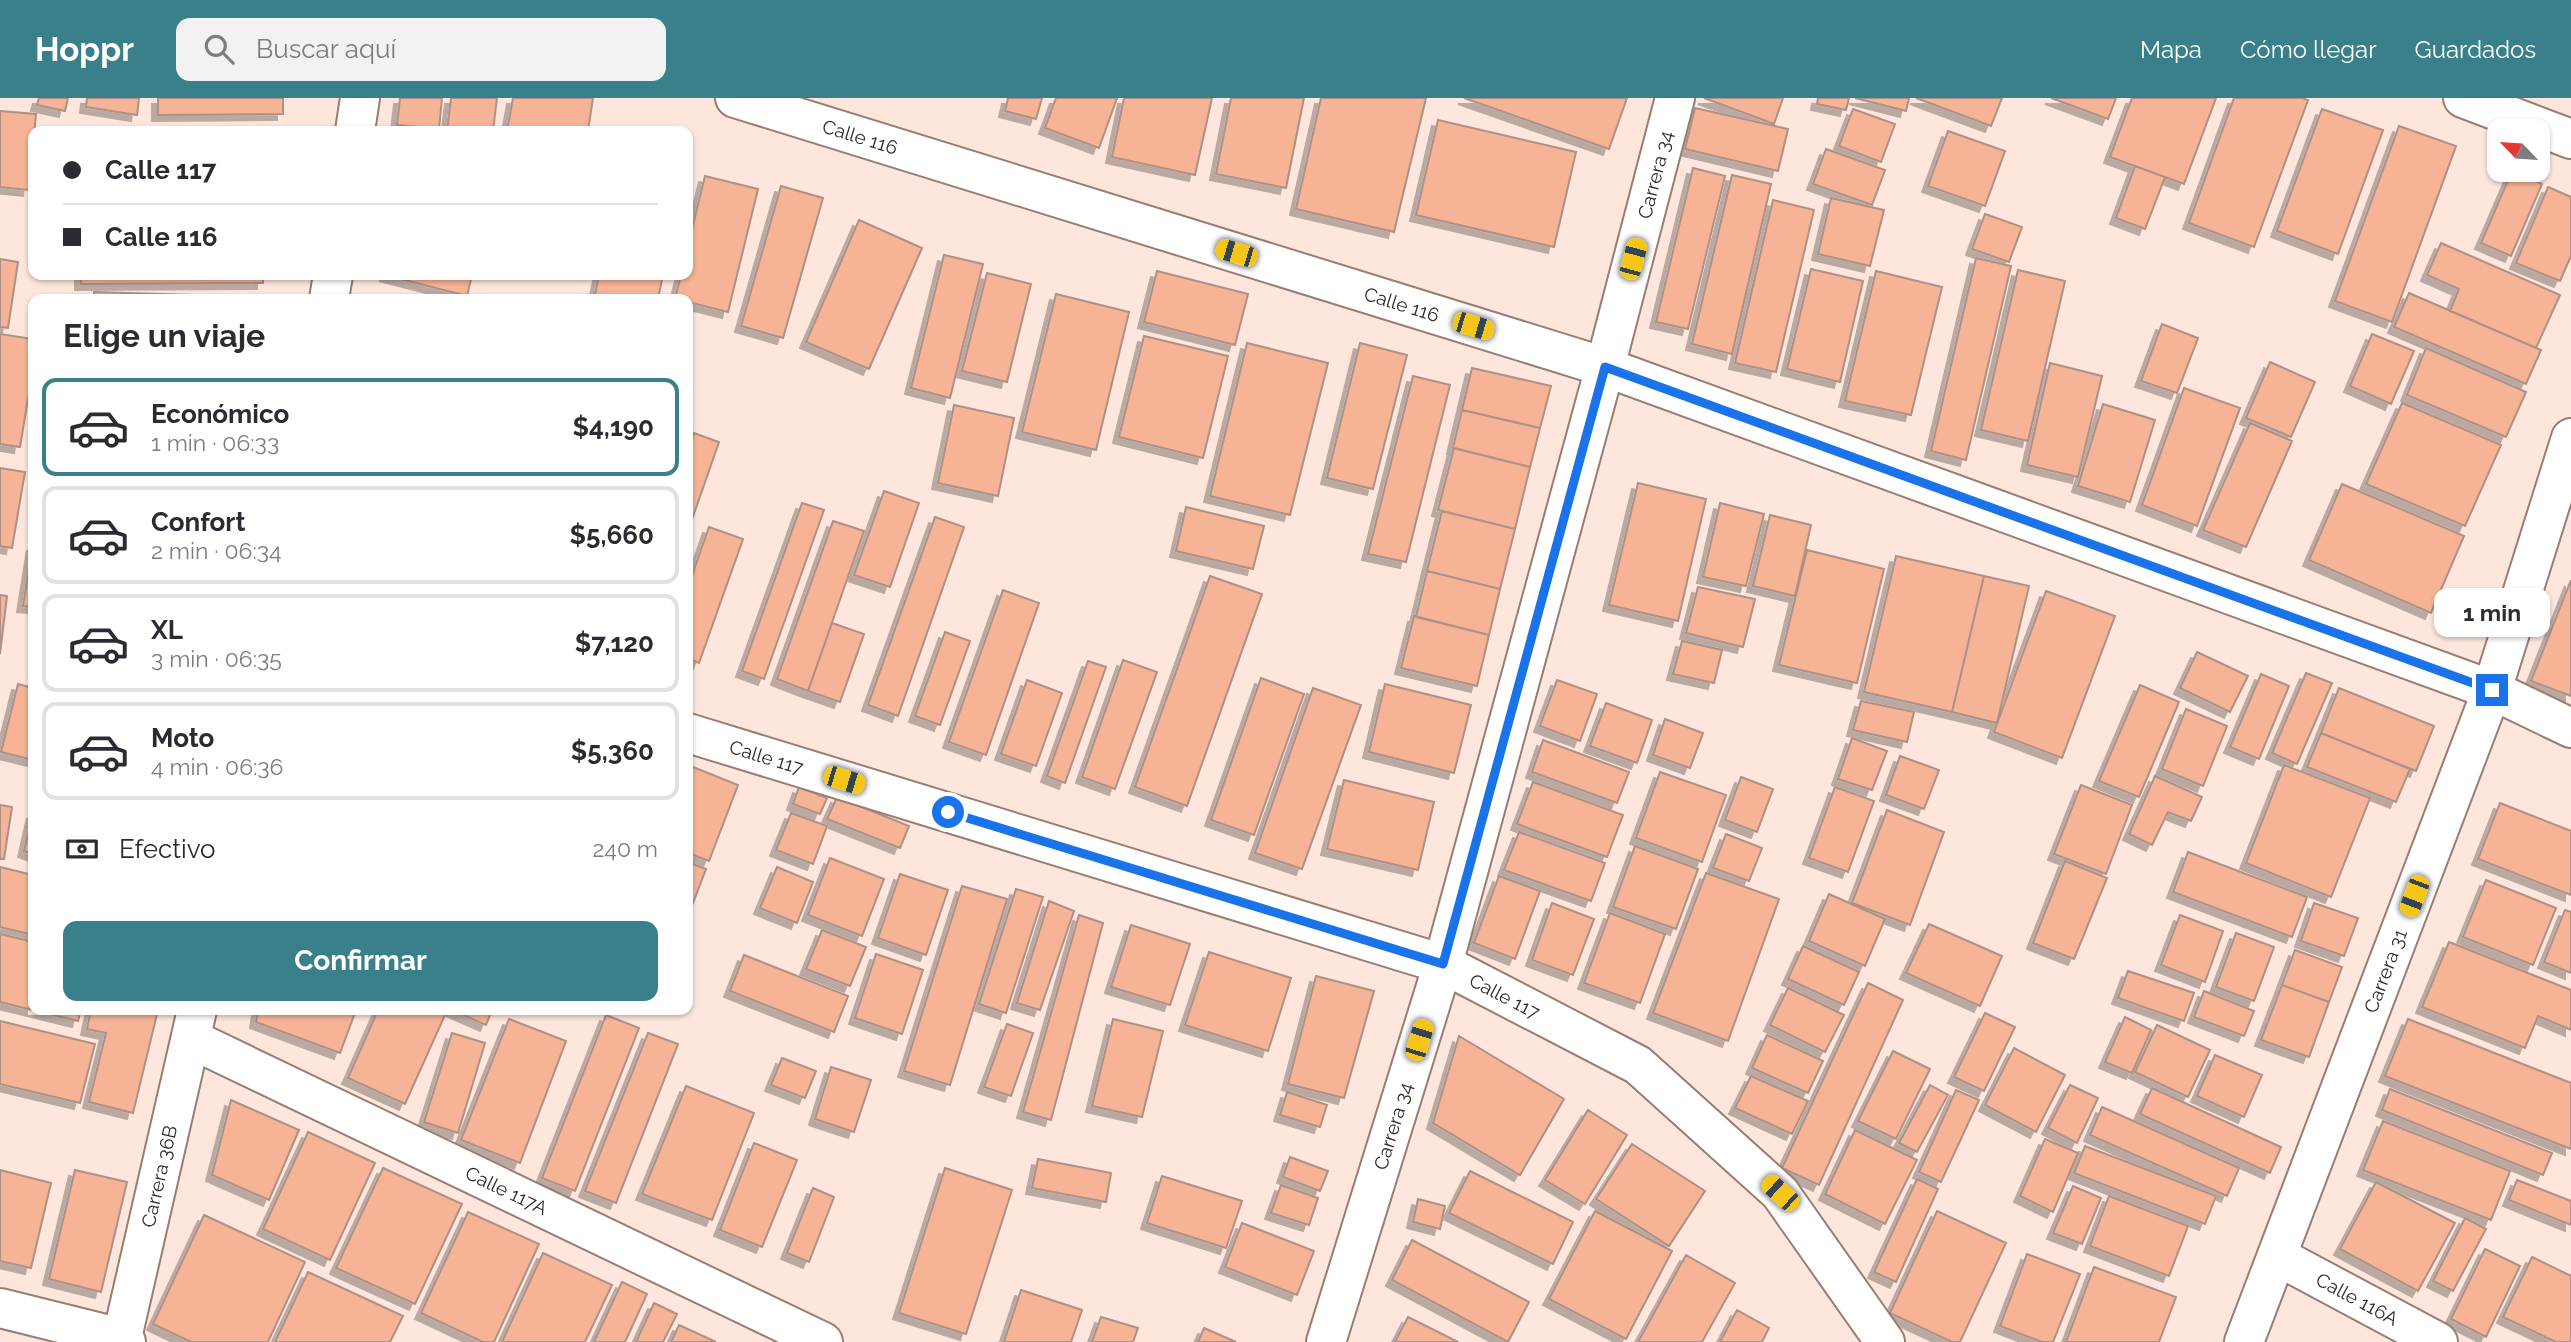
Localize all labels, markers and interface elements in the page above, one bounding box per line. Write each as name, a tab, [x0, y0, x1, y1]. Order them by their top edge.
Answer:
search box	[176, 18, 666, 81]
text: Hoppr	[35, 30, 134, 69]
icon: search	[200, 30, 238, 68]
text: Buscar aquí	[256, 34, 396, 64]
text: Mapa	[2140, 35, 2202, 64]
text: Cómo llegar	[2240, 35, 2377, 64]
text: Guardados	[2415, 35, 2536, 64]
street label: Calle 116	[820, 115, 900, 159]
north arrow	[2487, 119, 2550, 182]
map controls	[2487, 119, 2550, 182]
street label: Carrera 34	[1633, 128, 1677, 221]
text: Calle 117	[105, 155, 216, 185]
text: Calle 116	[105, 222, 218, 252]
car	[1618, 236, 1649, 282]
car	[1213, 237, 1260, 269]
street label: Calle 116	[1362, 282, 1442, 326]
car	[1450, 310, 1497, 342]
text: Elige un viaje	[63, 317, 265, 354]
icon: car	[67, 396, 130, 459]
text: Económico	[151, 399, 289, 429]
text: $4,190	[573, 412, 654, 442]
text: 1 min · 06:33	[151, 429, 279, 456]
icon: car	[67, 504, 130, 567]
text: Confort	[151, 507, 245, 537]
text: $5,660	[570, 520, 654, 550]
text: 2 min · 06:34	[151, 537, 282, 564]
callout: 1 min	[2434, 588, 2550, 638]
text: 1 min	[2463, 599, 2521, 626]
icon: car	[67, 612, 130, 675]
text: XL	[151, 615, 183, 645]
text: $7,120	[575, 628, 654, 658]
text: 3 min · 06:35	[151, 645, 282, 672]
route end	[2476, 674, 2508, 706]
icon: car	[67, 720, 130, 783]
text: Moto	[151, 723, 214, 753]
street label: Calle 117	[727, 735, 806, 779]
text: $5,360	[571, 736, 654, 766]
text: 4 min · 06:36	[151, 753, 283, 780]
car	[821, 764, 868, 796]
route start	[932, 796, 964, 828]
icon: cash	[63, 830, 101, 868]
text: Efectivo	[119, 834, 216, 864]
text: 240 m	[592, 835, 658, 862]
car	[2397, 873, 2432, 919]
button: Confirmar	[63, 921, 658, 1001]
street label: Carrera 31	[2359, 926, 2411, 1016]
street label: Calle 117	[1466, 969, 1544, 1023]
car	[1403, 1017, 1436, 1063]
street label: Carrera 34	[1369, 1080, 1417, 1172]
street label: Carrera 36B	[137, 1123, 181, 1229]
street label: Calle 117A	[462, 1161, 551, 1219]
car	[1758, 1171, 1803, 1215]
street label: Calle 116A	[2312, 1268, 2402, 1330]

